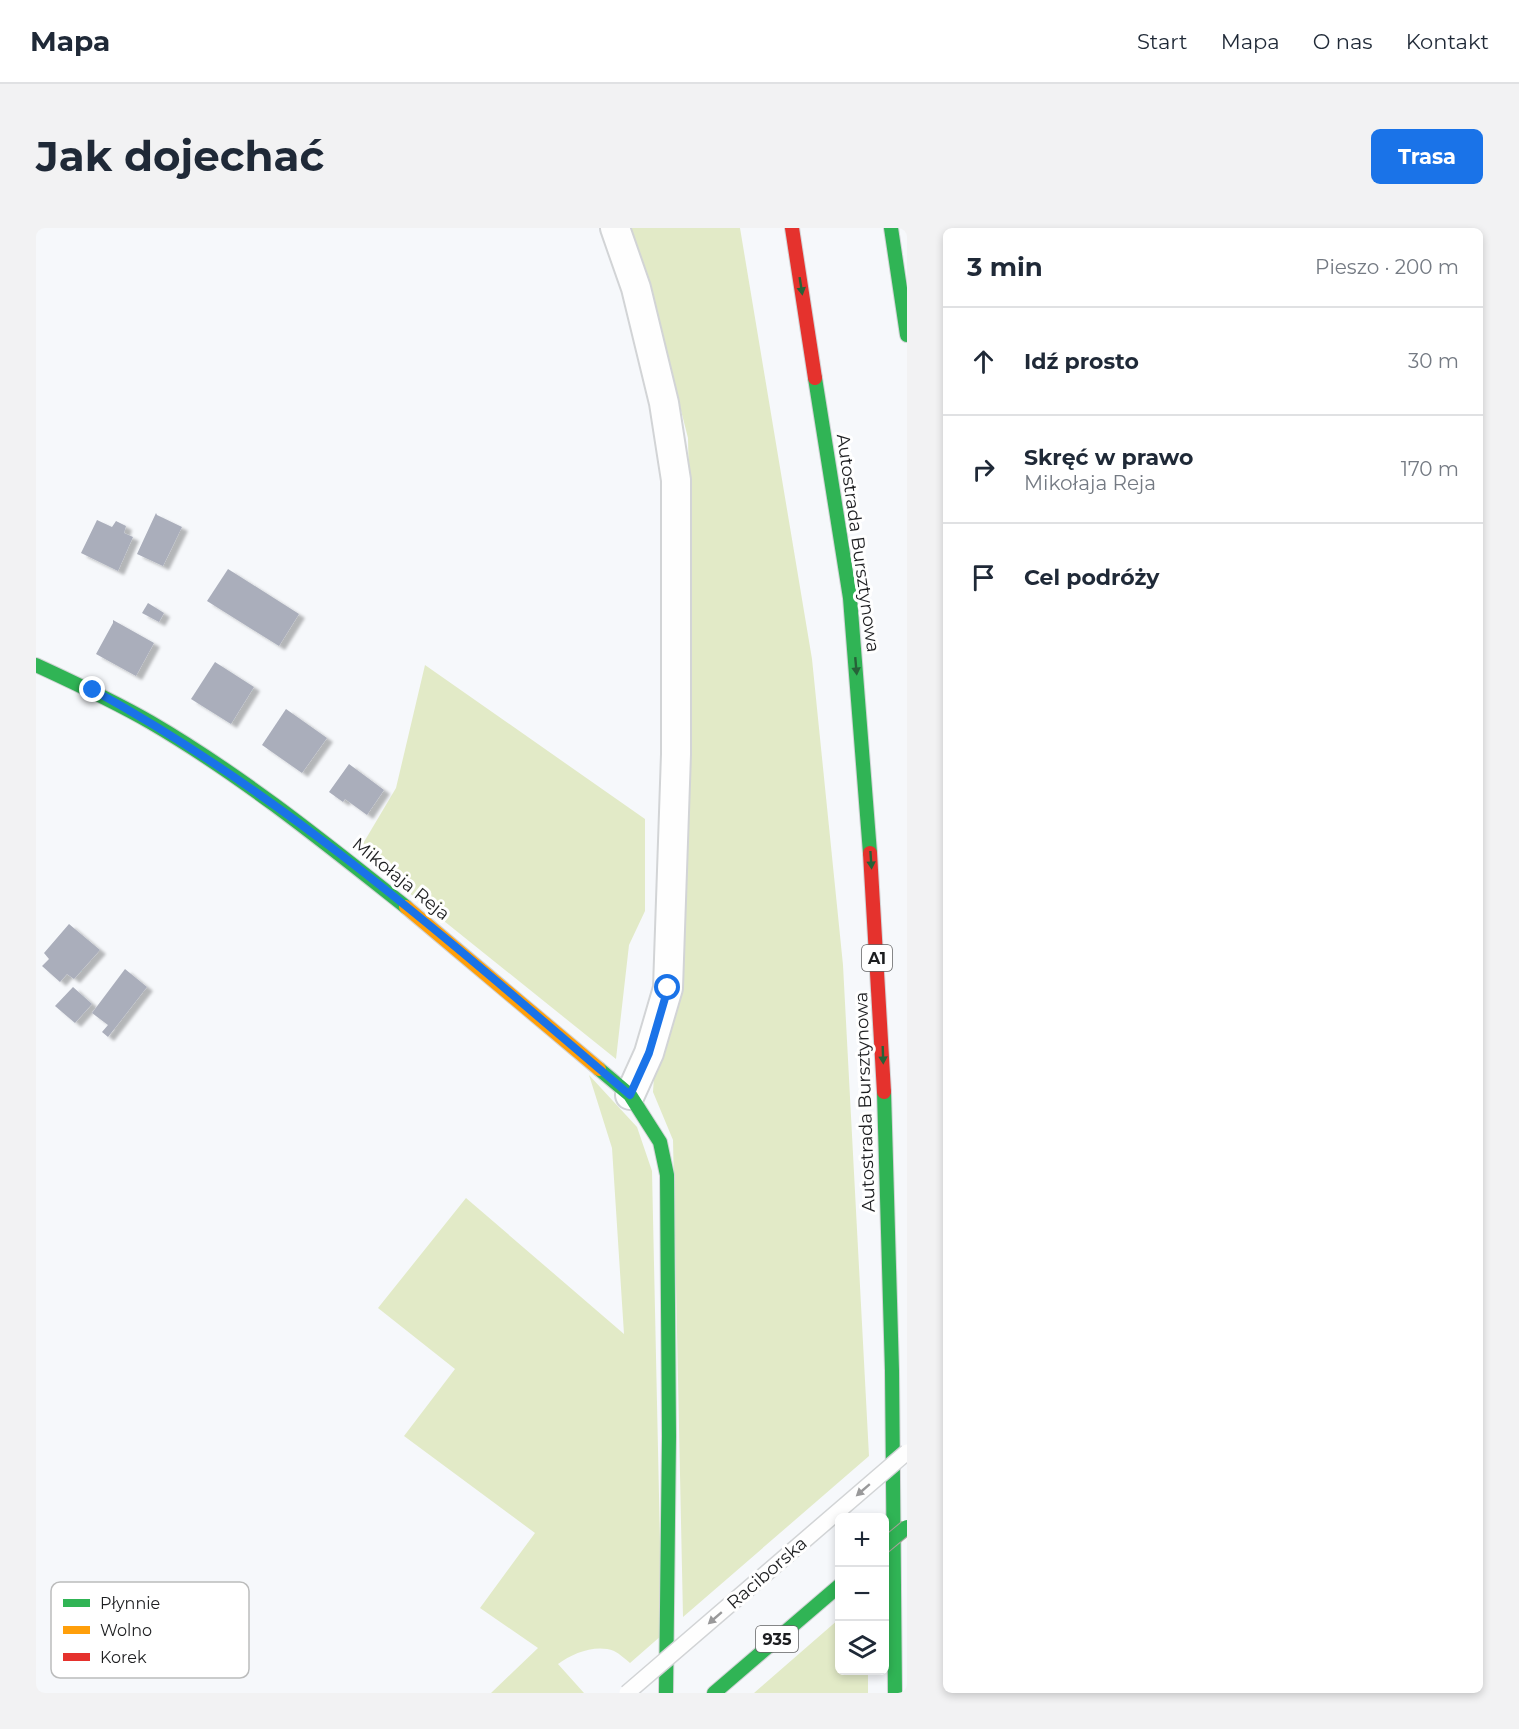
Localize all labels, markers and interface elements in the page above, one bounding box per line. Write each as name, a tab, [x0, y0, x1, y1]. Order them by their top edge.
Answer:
text: Mapa	[30, 24, 110, 58]
text: Start	[1137, 29, 1188, 54]
text: Mapa	[1221, 29, 1280, 54]
text: O nas	[1313, 29, 1373, 54]
text: Kontakt	[1406, 29, 1489, 54]
button: Trasa	[1371, 129, 1483, 184]
text: Jak dojechać	[36, 130, 324, 182]
text: 3 min	[967, 251, 1043, 283]
text: Pieszo · 200 m	[1315, 255, 1459, 279]
one-way arrow	[797, 276, 806, 295]
icon: ahead	[967, 345, 1000, 378]
text: Idź prosto	[1024, 348, 1139, 375]
text: 30 m	[1408, 349, 1459, 373]
street label: Autostrada Bursztynowa	[832, 432, 884, 654]
text: Skręć w prawo	[1024, 444, 1193, 471]
icon: right	[967, 453, 1000, 486]
text: 170 m	[1401, 457, 1459, 481]
text: Mikołaja Reja	[1024, 471, 1156, 495]
icon: arrive	[967, 561, 1000, 594]
text: Cel podróży	[1024, 564, 1160, 591]
one-way arrow	[851, 656, 861, 675]
route end	[79, 676, 105, 702]
street label: Mikołaja Reja	[348, 833, 454, 925]
one-way arrow	[866, 851, 876, 870]
road number: A1	[862, 945, 892, 971]
route start	[654, 974, 680, 1000]
street label: Autostrada Bursztynowa	[850, 992, 880, 1212]
one-way arrow	[878, 1045, 887, 1064]
one-way arrow	[855, 1484, 871, 1497]
map controls	[835, 1513, 889, 1675]
button: +	[835, 1513, 889, 1567]
street label: Raciborska	[722, 1532, 812, 1614]
button: −	[835, 1567, 889, 1621]
legend	[51, 1582, 249, 1678]
text: Płynnie	[100, 1594, 160, 1613]
one-way arrow	[708, 1611, 723, 1624]
text: Wolno	[100, 1621, 152, 1640]
button: layers	[835, 1621, 889, 1675]
road number: 935	[756, 1626, 798, 1652]
text: Korek	[100, 1648, 147, 1667]

